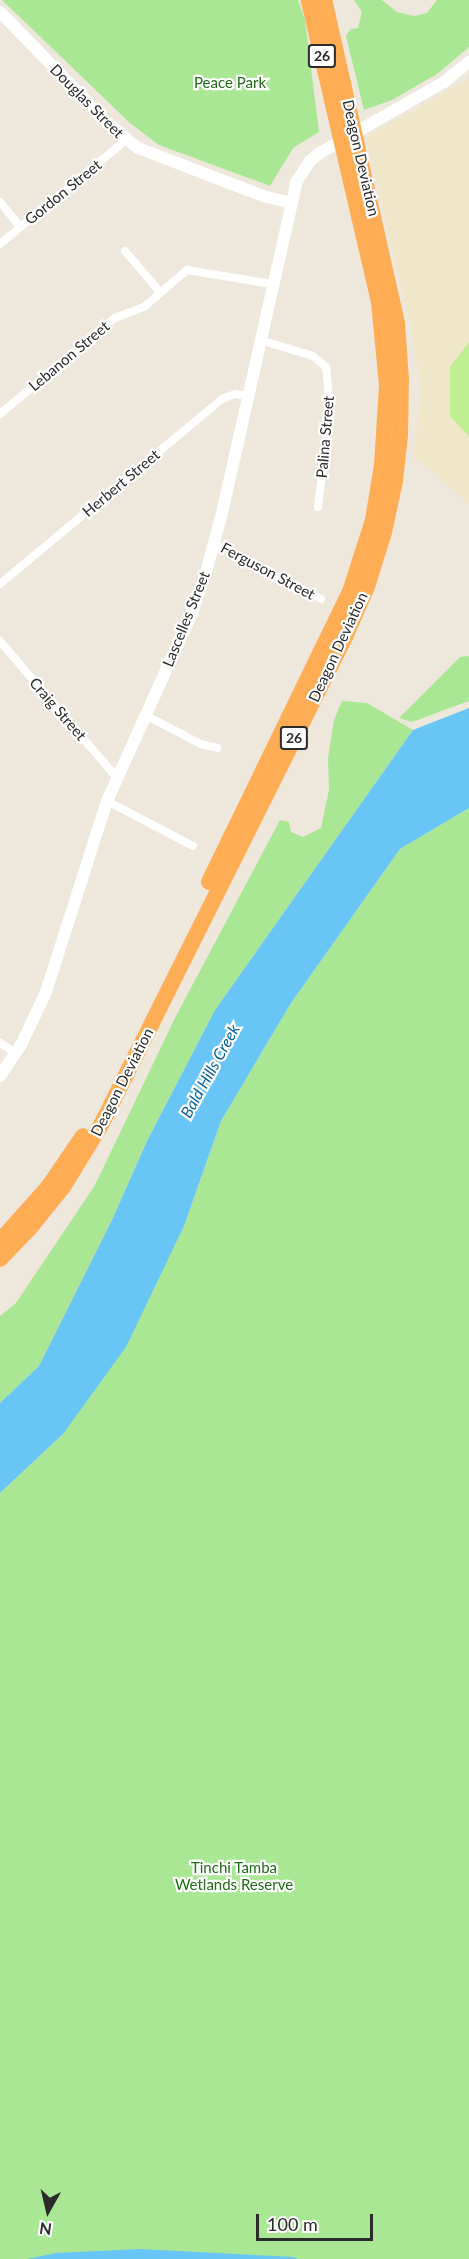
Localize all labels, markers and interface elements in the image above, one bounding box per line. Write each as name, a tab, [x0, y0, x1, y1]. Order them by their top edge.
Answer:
road number: 26	[307, 45, 337, 67]
street label: Douglas Street	[46, 60, 128, 142]
park label: Peace Park	[194, 74, 266, 92]
street label: Deagon Deviation	[339, 98, 383, 218]
street label: Gordon Street	[21, 156, 105, 228]
street label: Lebanon Street	[25, 317, 113, 395]
street label: Palina Street	[312, 395, 338, 479]
street label: Herbert Street	[79, 446, 163, 520]
street label: Ferguson Street	[218, 539, 318, 603]
street label: Lascelles Street	[159, 569, 213, 669]
street label: Deagon Deviation	[305, 589, 371, 705]
street label: Craig Street	[26, 674, 90, 744]
road number: 26	[279, 727, 309, 749]
water label: Bald Hills Creek	[176, 1021, 244, 1121]
street label: Deagon Deviation	[87, 1025, 157, 1139]
park label: Tinchi Tamba Wetlands Reserve	[175, 1858, 293, 1893]
north arrow	[18, 2181, 78, 2241]
scale bar	[259, 2202, 376, 2240]
text: 100 m	[267, 2213, 318, 2235]
text: N	[38, 2219, 53, 2240]

